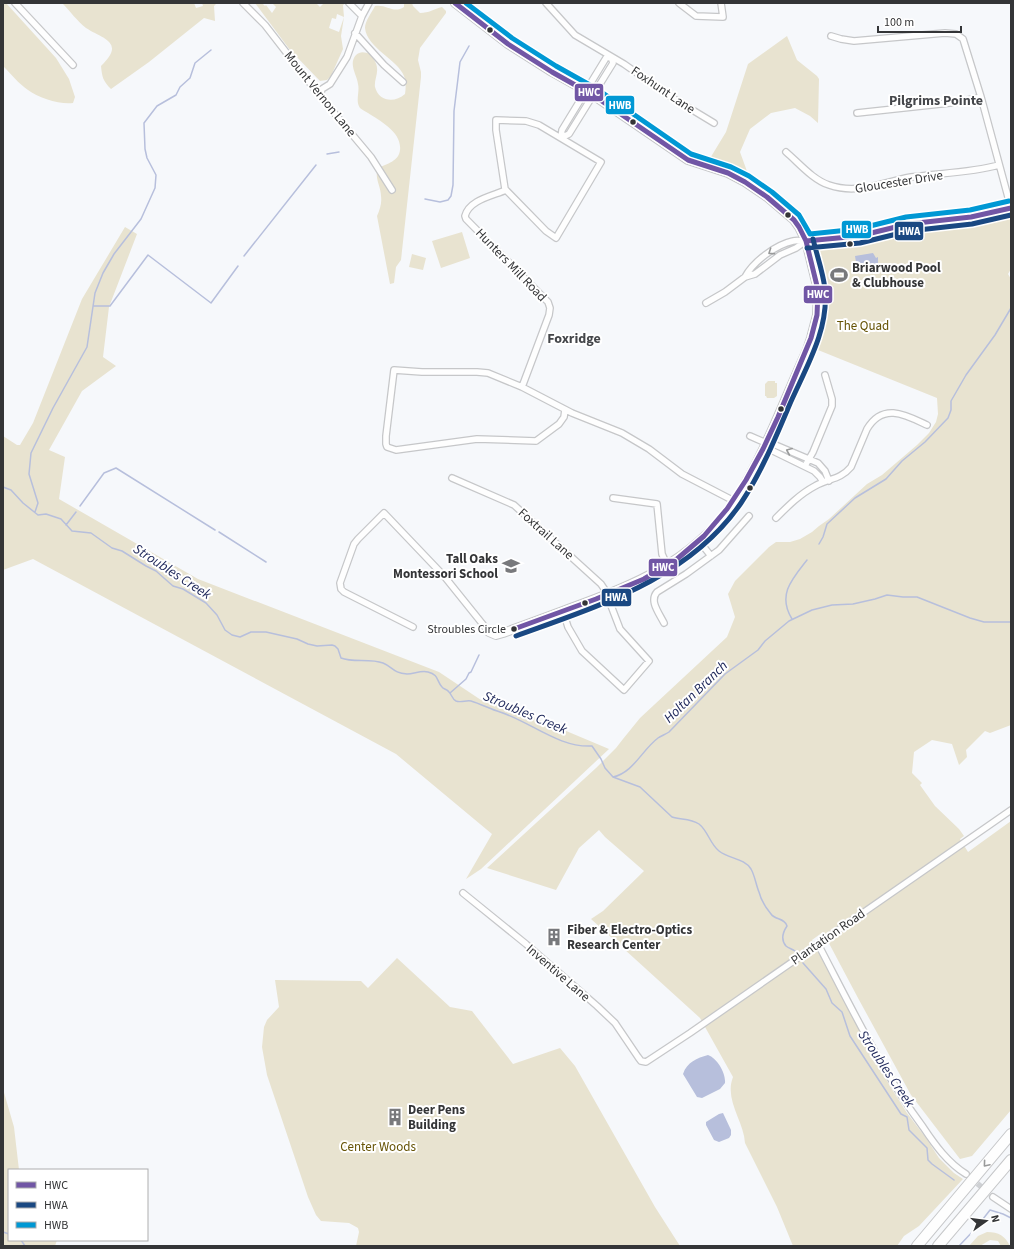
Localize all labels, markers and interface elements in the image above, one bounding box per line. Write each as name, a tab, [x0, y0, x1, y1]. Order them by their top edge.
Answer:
scale bar	[878, 8, 961, 34]
text: 100 m	[884, 14, 914, 31]
unlabelled marker	[485, 25, 495, 35]
street label: Mount Vernon Lane	[280, 47, 360, 141]
street label: Foxhunt Lane	[627, 62, 699, 118]
line badge: HWC	[574, 83, 604, 102]
text: HWC	[578, 85, 601, 100]
district label: Pilgrims Pointe	[889, 91, 983, 111]
line badge: HWB	[605, 95, 635, 115]
text: HWB	[608, 98, 632, 113]
unlabelled marker	[628, 117, 638, 127]
street label: Gloucester Drive	[854, 166, 944, 198]
unlabelled marker	[783, 210, 793, 220]
line badge: HWB	[841, 220, 872, 239]
line badge: HWA	[894, 221, 924, 241]
text: HWB	[845, 222, 869, 237]
street label: Hunters Mill Road	[471, 224, 551, 306]
text: HWA	[898, 224, 921, 239]
unlabelled marker	[845, 239, 855, 249]
one-way arrow	[768, 247, 775, 255]
place label: Briarwood Pool & Clubhouse	[852, 259, 941, 292]
sports icon: Briarwood Pool & Clubhouse	[829, 265, 849, 285]
line badge: HWC	[803, 285, 833, 304]
text: HWC	[807, 287, 830, 302]
park label: The Quad	[837, 317, 889, 335]
district label: Foxridge	[547, 329, 601, 349]
unlabelled marker	[776, 404, 786, 414]
one-way arrow	[786, 447, 793, 455]
unlabelled marker	[745, 483, 755, 493]
street label: Foxtrail Lane	[514, 504, 578, 564]
water label: Stroubles Creek	[129, 539, 215, 605]
place label: Tall Oaks Montessori School	[393, 550, 498, 583]
school or university icon: Tall Oaks Montessori School	[501, 556, 521, 576]
line badge: HWC	[648, 558, 678, 577]
text: HWC	[652, 560, 675, 575]
line badge: HWA	[601, 588, 632, 607]
text: HWA	[605, 590, 628, 605]
unlabelled marker	[580, 598, 590, 608]
place label: Stroubles Circle	[427, 621, 506, 638]
marker: Stroubles Circle	[509, 624, 519, 634]
water label: Holtan Branch	[659, 656, 733, 728]
water label: Stroubles Creek	[480, 686, 570, 740]
street label: Plantation Road	[787, 905, 869, 969]
place label: Fiber & Electro-Optics Research Center	[567, 921, 692, 954]
building icon: Fiber & Electro-Optics Research Center	[544, 927, 564, 947]
street label: Inventive Lane	[522, 940, 594, 1006]
water label: Stroubles Creek	[853, 1026, 919, 1112]
place label: Deer Pens Building	[408, 1101, 465, 1134]
building icon: Deer Pens Building	[385, 1107, 405, 1127]
park label: Center Woods	[340, 1138, 416, 1156]
one-way arrow	[983, 1159, 990, 1167]
legend	[8, 1169, 148, 1241]
text: HWC	[44, 1177, 68, 1194]
text: HWA	[44, 1197, 68, 1214]
north arrow	[966, 1201, 1006, 1241]
text: N	[987, 1213, 1003, 1224]
text: HWB	[44, 1217, 68, 1234]

